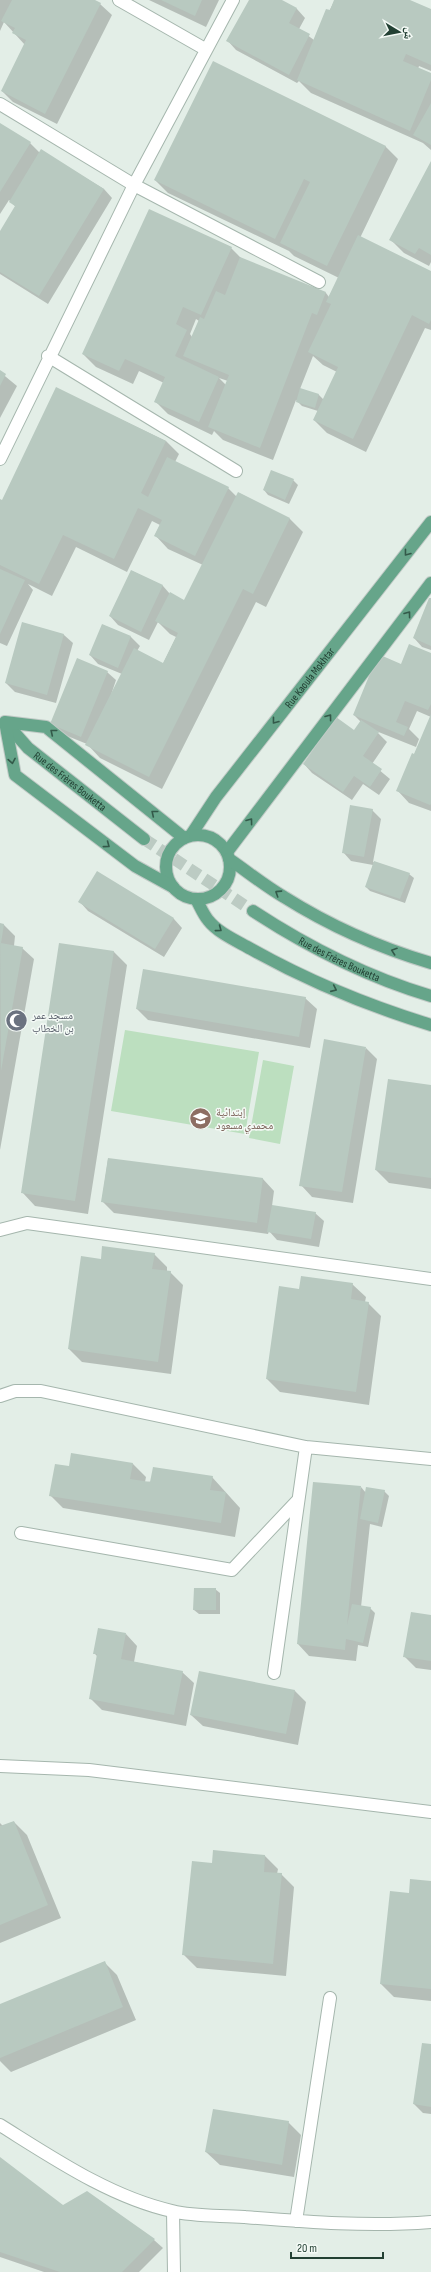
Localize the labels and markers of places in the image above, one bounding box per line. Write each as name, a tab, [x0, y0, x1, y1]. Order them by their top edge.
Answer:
mosque icon: مسجد عمر بن الخطاب	[4, 1008, 30, 1034]
place label: مسجد عمر بن الخطاب	[31, 1009, 74, 1035]
school or university icon: إبتدائية محمدي مسعود	[187, 1105, 213, 1131]
place label: إبتدائية محمدي مسعود	[216, 1106, 273, 1133]

